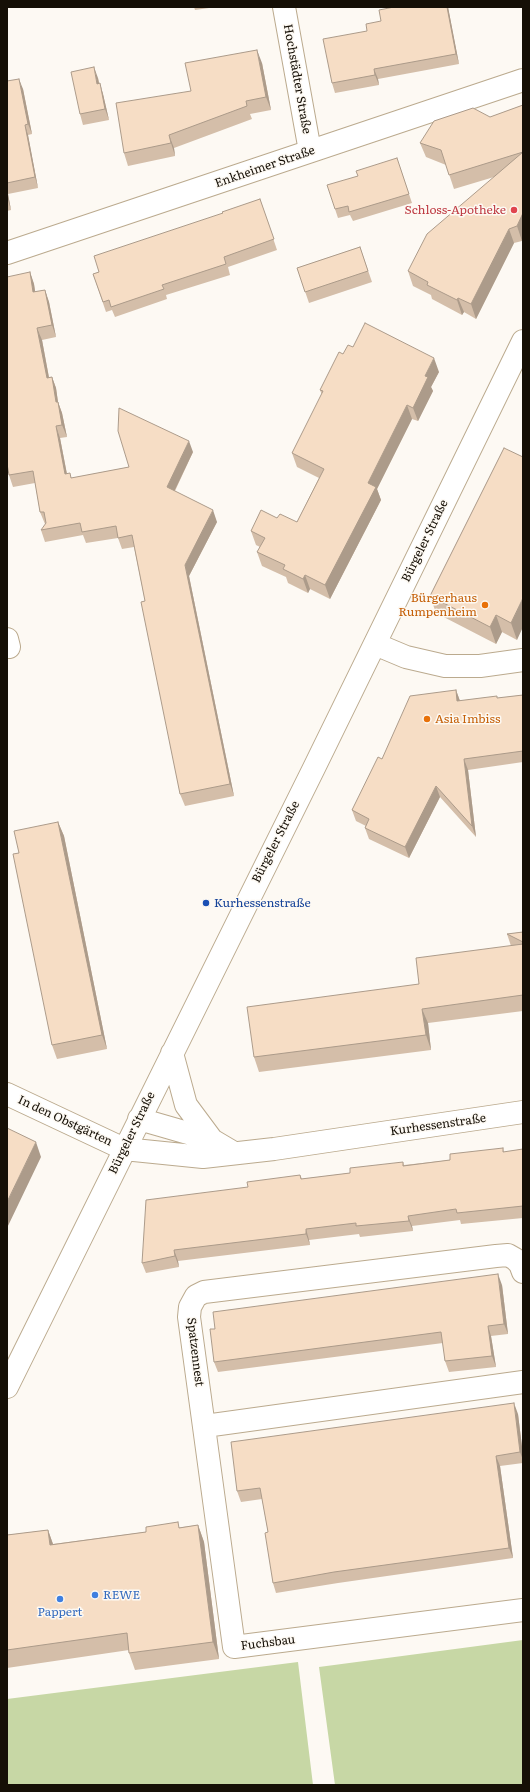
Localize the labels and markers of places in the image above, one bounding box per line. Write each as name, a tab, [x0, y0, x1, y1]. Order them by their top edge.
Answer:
place label: Schloss-Apotheke	[404, 203, 506, 217]
marker: Schloss-Apotheke	[509, 205, 519, 215]
place label: Bürgerhaus Rumpenheim	[399, 591, 477, 619]
marker: Bürgerhaus Rumpenheim	[480, 600, 490, 610]
place label: Asia Imbiss	[435, 712, 500, 726]
marker: Asia Imbiss	[422, 714, 432, 724]
place label: Kurhessenstraße	[214, 896, 311, 910]
marker: Kurhessenstraße	[201, 898, 211, 908]
place label: REWE	[103, 1588, 140, 1602]
marker: REWE	[90, 1590, 100, 1600]
marker: Pappert	[55, 1594, 65, 1604]
place label: Pappert	[38, 1605, 82, 1619]

